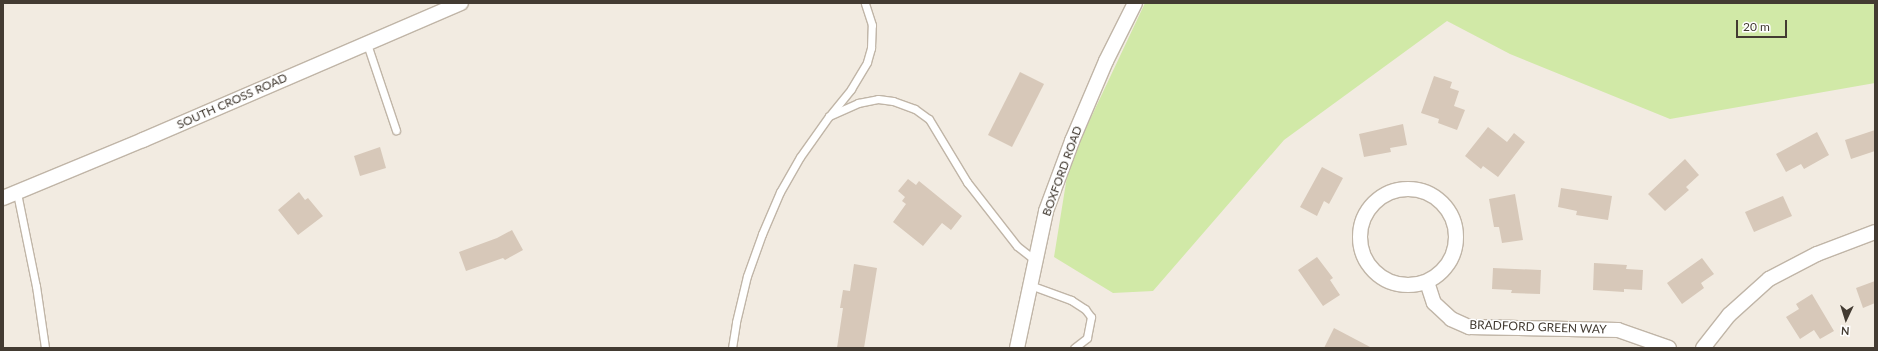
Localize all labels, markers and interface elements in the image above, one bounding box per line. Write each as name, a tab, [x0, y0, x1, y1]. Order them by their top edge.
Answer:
scale bar	[1738, 12, 1789, 38]
text: 20 m	[1743, 19, 1770, 34]
street label: SOUTH CROSS ROAD	[174, 70, 290, 132]
street label: BOXFORD ROAD	[1039, 124, 1085, 218]
north arrow	[1826, 299, 1866, 339]
street label: BRADFORD GREEN WAY	[1469, 317, 1607, 337]
text: N	[1840, 325, 1850, 338]

